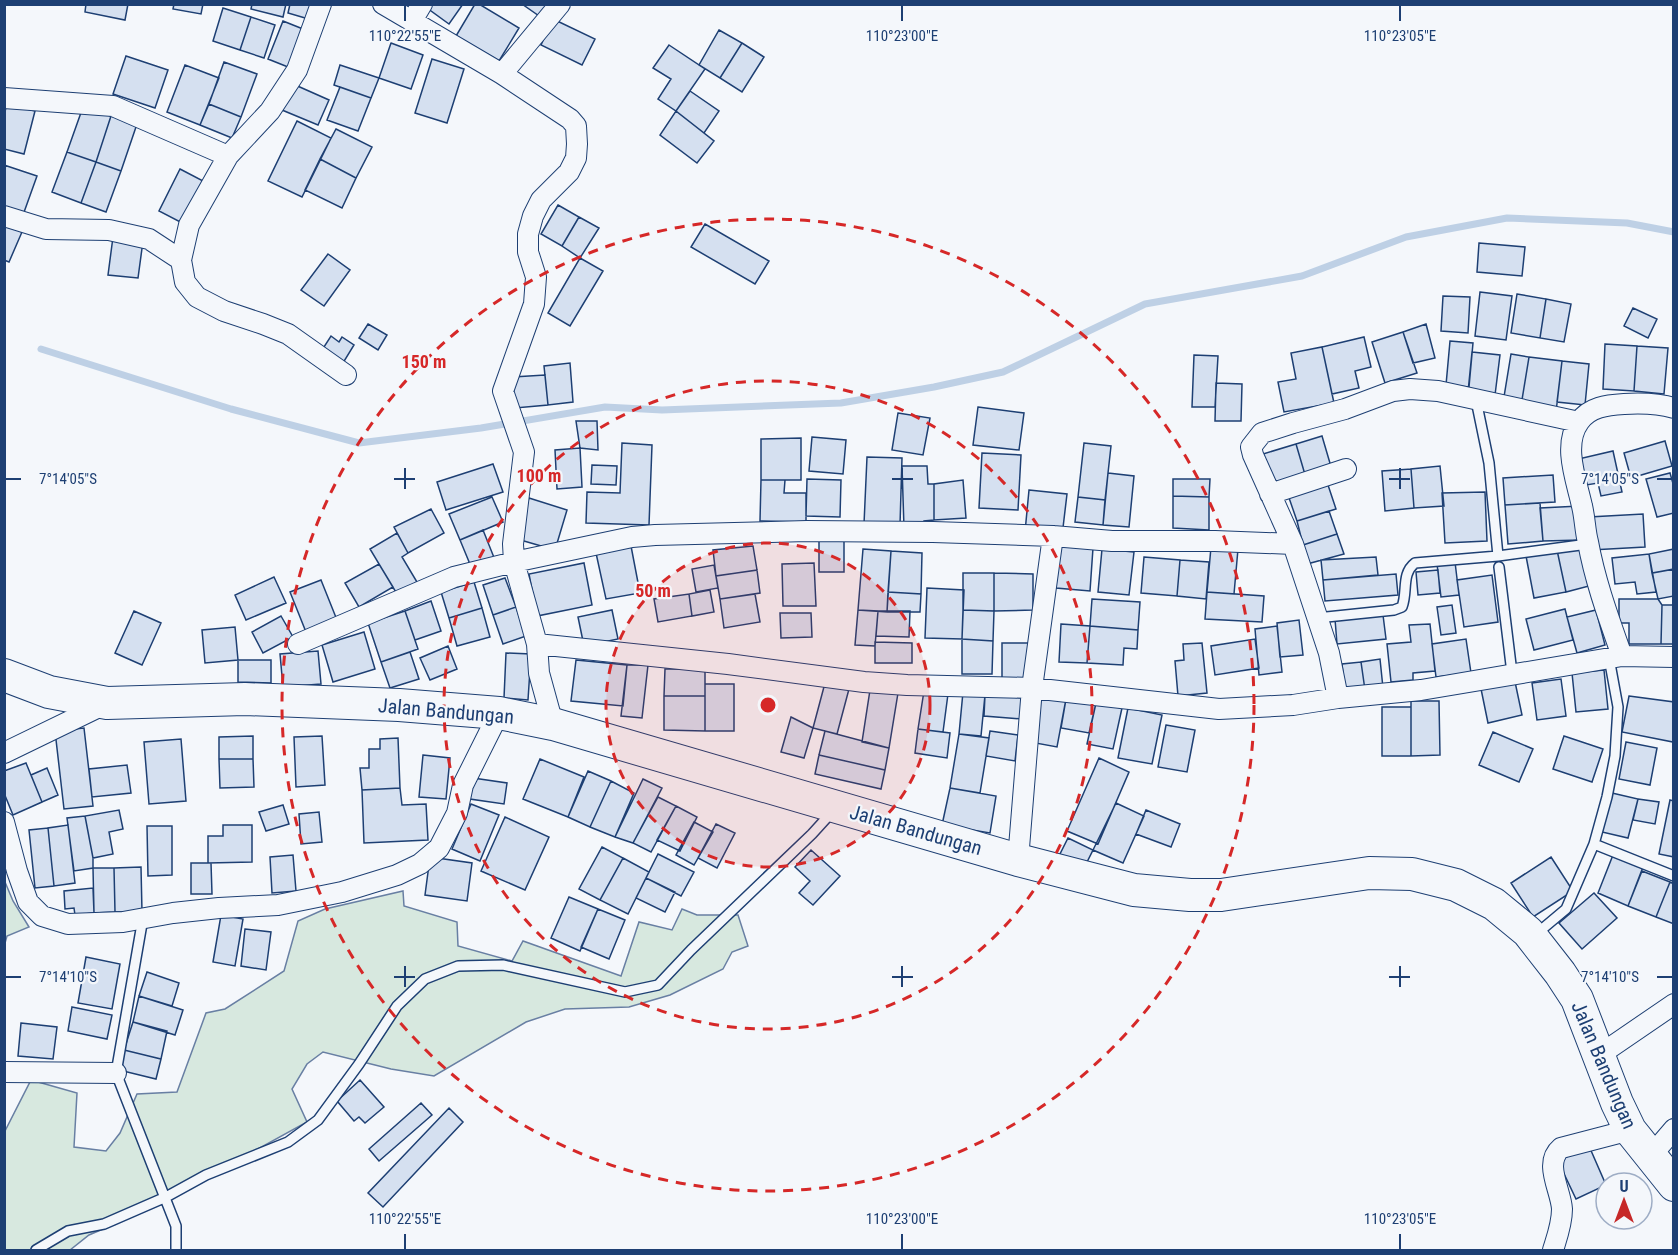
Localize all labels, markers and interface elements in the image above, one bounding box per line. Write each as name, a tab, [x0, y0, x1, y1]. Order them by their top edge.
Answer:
text: 110°22'55"E	[369, 27, 441, 45]
text: 110°23'00"E	[866, 27, 938, 45]
text: 110°23'05"E	[1364, 27, 1436, 45]
text: 150 m	[402, 351, 446, 372]
text: 100 m	[517, 465, 561, 486]
text: 7°14'05"S	[39, 470, 97, 488]
text: 7°14'05"S	[1581, 470, 1639, 488]
text: 50 m	[635, 580, 671, 601]
street label: Jalan Bandungan	[377, 693, 515, 729]
centre of rings	[758, 695, 778, 715]
street label: Jalan Bandungan	[847, 800, 985, 860]
text: 7°14'10"S	[39, 968, 97, 986]
text: 7°14'10"S	[1581, 968, 1639, 986]
street label: Jalan Bandungan	[1566, 998, 1642, 1132]
north arrow	[1594, 1171, 1654, 1231]
text: U	[1619, 1177, 1629, 1196]
text: 110°22'55"E	[369, 1210, 441, 1228]
text: 110°23'00"E	[866, 1210, 938, 1228]
text: 110°23'05"E	[1364, 1210, 1436, 1228]

